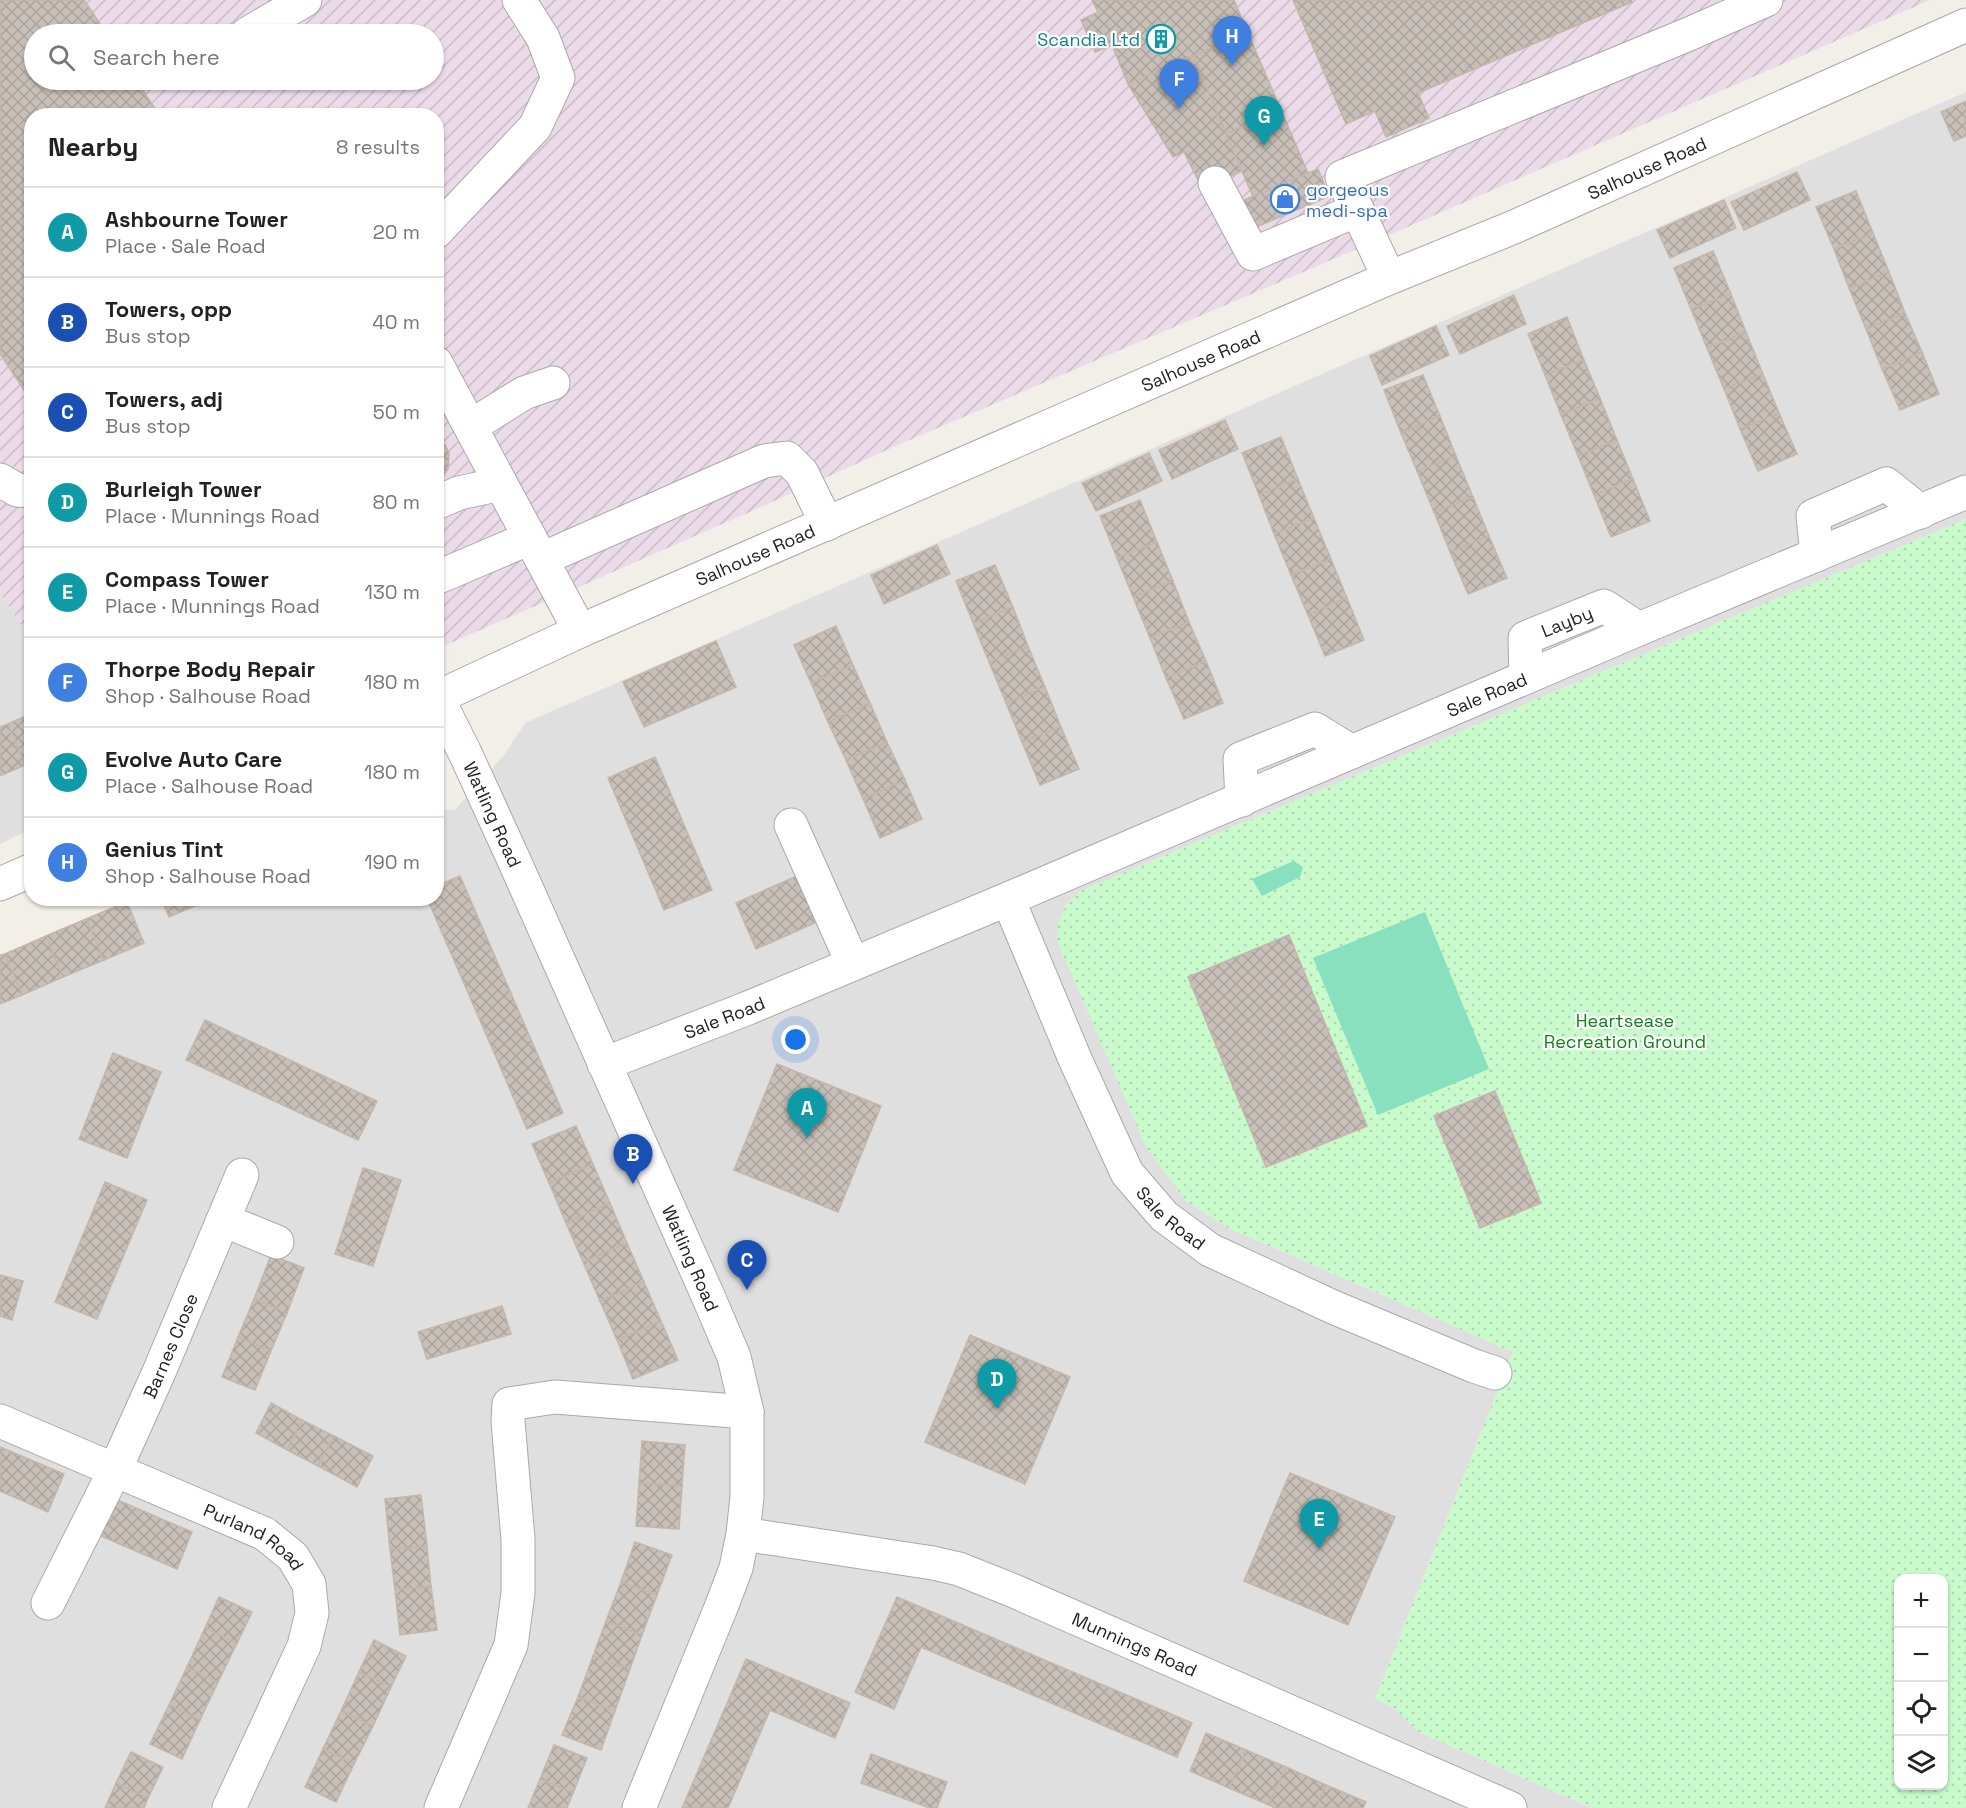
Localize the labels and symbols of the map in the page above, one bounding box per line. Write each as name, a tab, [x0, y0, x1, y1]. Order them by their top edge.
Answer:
pin: H	[1212, 16, 1252, 66]
building icon: Scandia Ltd	[1145, 23, 1177, 55]
place label: Scandia Ltd	[1037, 28, 1140, 51]
pin: F	[1160, 60, 1198, 109]
pin: G	[1244, 96, 1284, 146]
street label: Salhouse Road	[1584, 131, 1710, 204]
place label: gorgeous medi-spa	[1306, 178, 1389, 222]
shop icon: gorgeous medi-spa	[1269, 183, 1301, 215]
street label: Salhouse Road	[1137, 324, 1264, 396]
street label: Salhouse Road	[692, 518, 818, 591]
street label: Layby	[1538, 600, 1596, 642]
street label: Sale Road	[1443, 667, 1530, 722]
street label: Watling Road	[459, 758, 527, 871]
street label: Sale Road	[680, 991, 768, 1043]
park label: Heartsease Recreation Ground	[1544, 1009, 1706, 1053]
your location	[781, 1025, 810, 1054]
pin: A	[788, 1088, 826, 1138]
pin: B	[614, 1134, 652, 1184]
street label: Sale Road	[1132, 1181, 1210, 1254]
street label: Watling Road	[657, 1201, 725, 1315]
pin: C	[728, 1240, 766, 1290]
street label: Barnes Close	[137, 1289, 202, 1402]
pin: D	[978, 1360, 1016, 1409]
street label: Purland Road	[200, 1498, 310, 1574]
pin: E	[1300, 1500, 1338, 1549]
street label: Munnings Road	[1069, 1606, 1201, 1681]

